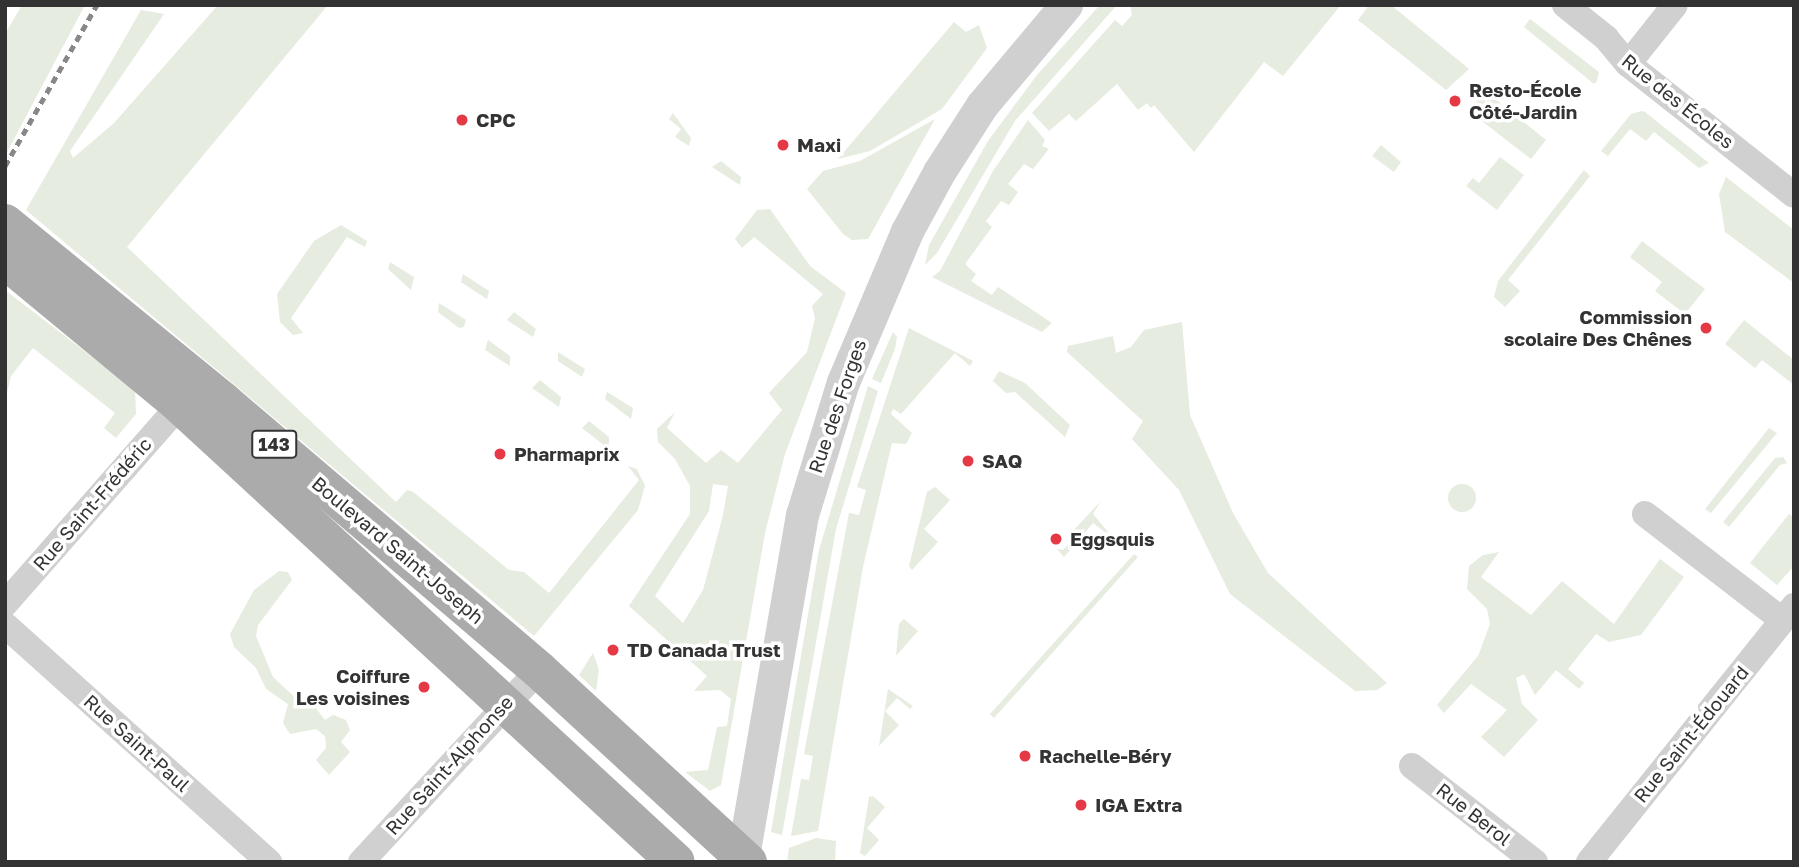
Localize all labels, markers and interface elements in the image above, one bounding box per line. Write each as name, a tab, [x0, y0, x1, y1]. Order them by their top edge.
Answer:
street label: Rue des Écoles	[1617, 49, 1739, 153]
place label: Resto-École Côté-Jardin	[1469, 79, 1581, 123]
marker: Resto-École Côté-Jardin	[1447, 93, 1463, 109]
place label: CPC	[476, 109, 516, 131]
marker: CPC	[454, 112, 470, 128]
place label: Maxi	[797, 134, 841, 156]
marker: Maxi	[775, 137, 791, 153]
place label: Commission scolaire Des Chênes	[1504, 306, 1692, 350]
marker: Commission scolaire Des Chênes	[1698, 320, 1714, 336]
street label: Rue des Forges	[803, 336, 871, 476]
road number: 143	[251, 430, 297, 458]
street label: Rue Saint-Frédéric	[28, 433, 156, 575]
place label: Pharmaprix	[514, 443, 620, 465]
marker: Pharmaprix	[492, 446, 508, 462]
place label: SAQ	[982, 450, 1022, 472]
marker: SAQ	[960, 453, 976, 469]
street label: Boulevard Saint-Joseph	[308, 472, 488, 628]
place label: Eggsquis	[1070, 528, 1155, 550]
marker: Eggsquis	[1048, 531, 1064, 547]
place label: TD Canada Trust	[627, 639, 781, 661]
marker: TD Canada Trust	[605, 642, 621, 658]
street label: Rue Saint-Édouard	[1629, 661, 1753, 807]
place label: Coiffure Les voisines	[296, 665, 410, 709]
marker: Coiffure Les voisines	[416, 679, 432, 695]
street label: Rue Saint-Paul	[79, 690, 195, 796]
street label: Rue Saint-Alphonse	[380, 691, 518, 839]
place label: Rachelle-Béry	[1039, 745, 1172, 767]
marker: Rachelle-Béry	[1017, 748, 1033, 764]
street label: Rue Berol	[1432, 778, 1516, 850]
place label: IGA Extra	[1095, 794, 1182, 816]
marker: IGA Extra	[1073, 797, 1089, 813]

